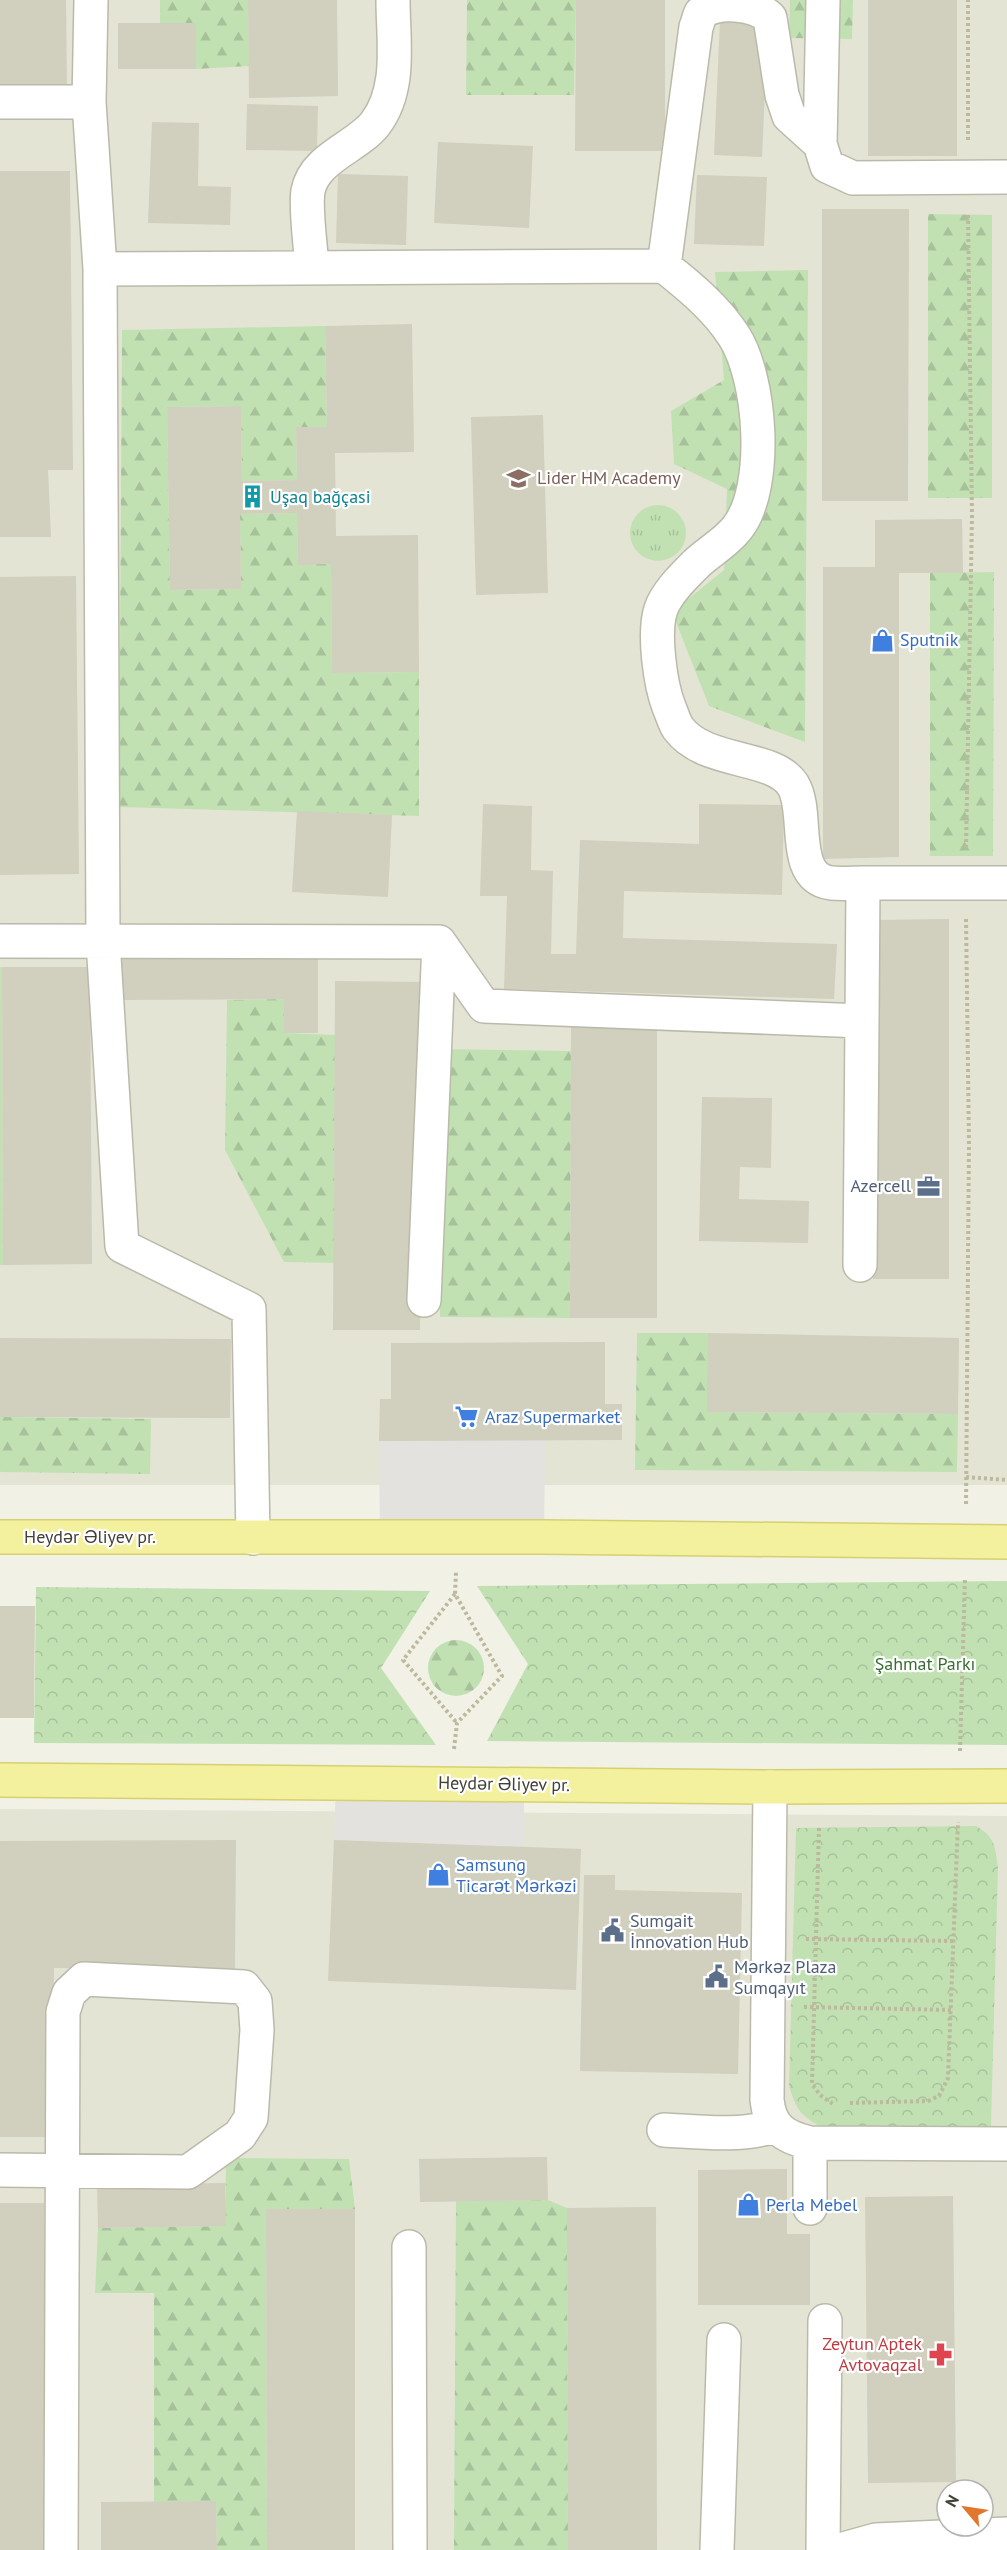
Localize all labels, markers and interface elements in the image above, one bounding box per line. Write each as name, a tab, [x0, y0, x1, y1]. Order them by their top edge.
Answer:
school or university icon: Lider HM Academy	[506, 465, 532, 491]
place label: Lider HM Academy	[537, 466, 681, 489]
building icon: Uşaq bağçasi	[239, 484, 265, 510]
place label: Uşaq bağçasi	[270, 485, 370, 508]
shop icon: Sputnik	[869, 627, 895, 653]
place label: Sputnik	[900, 628, 959, 651]
office icon: Azercell	[916, 1173, 942, 1199]
place label: Azercell	[850, 1174, 912, 1197]
supermarket icon: Araz Supermarket	[454, 1404, 480, 1430]
place label: Araz Supermarket	[485, 1405, 620, 1428]
street label: Heydər Əliyev pr.	[24, 1525, 156, 1548]
park label: Şahmat Parkı	[875, 1652, 975, 1675]
street label: Heydər Əliyev pr.	[438, 1771, 570, 1796]
place label: Samsung Ticarət Mərkəzi	[456, 1853, 577, 1897]
shop icon: Samsung Ticarət Mərkəzi	[425, 1862, 451, 1888]
place label: Sumgait İnnovation Hub	[630, 1909, 749, 1953]
public building icon: Sumgait İnnovation Hub	[599, 1918, 625, 1944]
place label: Mərkəz Plaza Sumqayıt	[734, 1955, 837, 1999]
public building icon: Mərkəz Plaza Sumqayıt	[703, 1964, 729, 1990]
shop icon: Perla Mebel	[735, 2192, 761, 2218]
place label: Perla Mebel	[766, 2193, 858, 2216]
place label: Zeytun Aptek Avtovaqzal	[822, 2332, 923, 2376]
pharmacy icon: Zeytun Aptek Avtovaqzal	[927, 2341, 953, 2367]
north arrow	[935, 2478, 995, 2538]
text: N	[941, 2491, 963, 2510]

